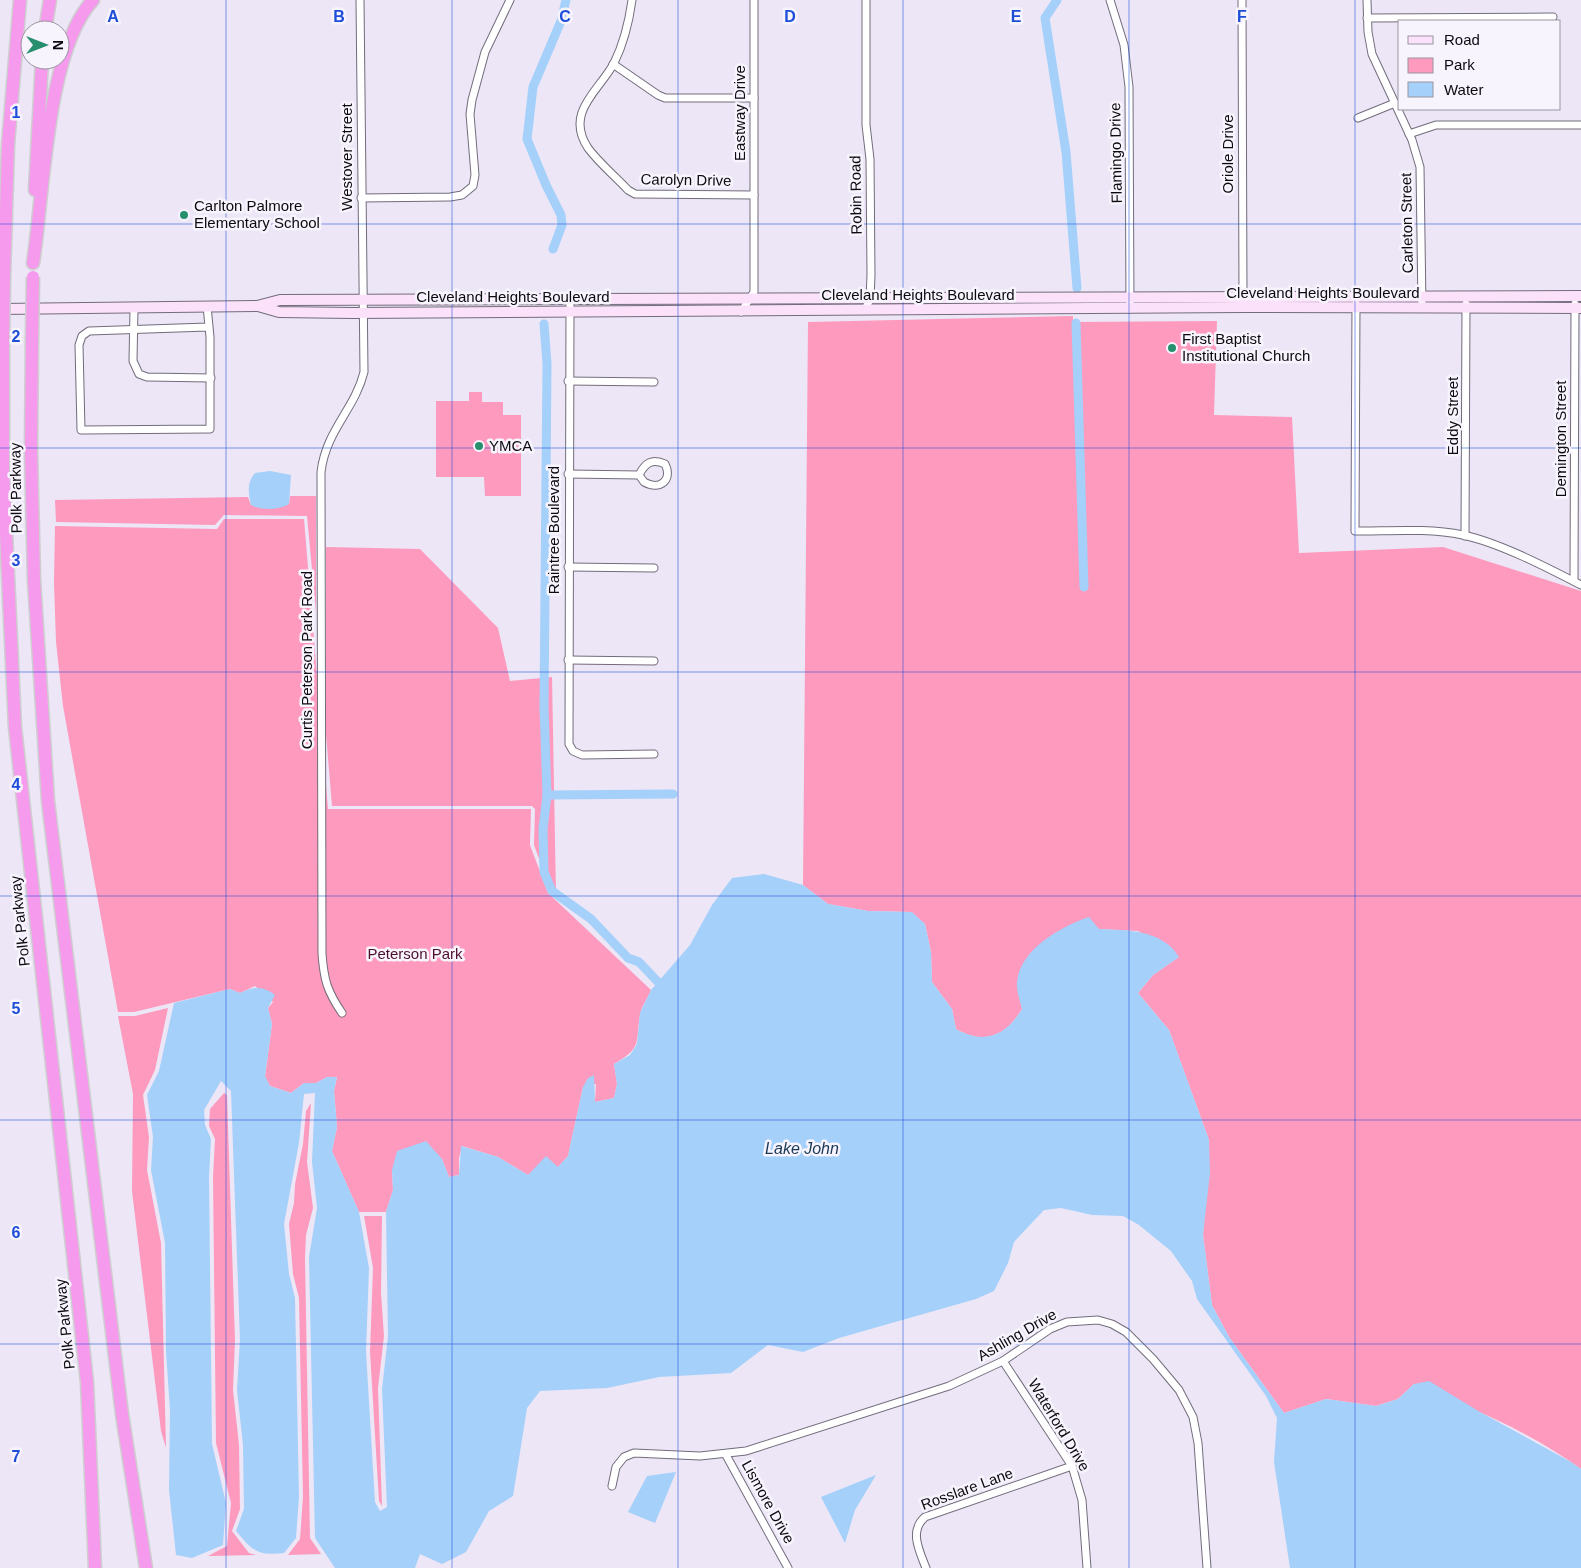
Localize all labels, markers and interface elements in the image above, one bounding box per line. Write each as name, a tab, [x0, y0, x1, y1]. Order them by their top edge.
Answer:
text: A	[107, 8, 119, 25]
text: B	[333, 8, 345, 25]
text: C	[559, 8, 571, 25]
text: D	[784, 8, 796, 25]
text: E	[1011, 8, 1022, 25]
text: F	[1237, 8, 1247, 25]
north arrow	[20, 20, 70, 70]
legend	[1398, 20, 1561, 110]
text: Road	[1444, 31, 1480, 48]
text: N	[50, 40, 66, 50]
text: Park	[1444, 56, 1475, 73]
street label: Eastway Drive	[731, 65, 748, 161]
text: Water	[1444, 81, 1483, 98]
street label: Flamingo Drive	[1106, 102, 1125, 204]
street label: Westover Street	[338, 103, 355, 211]
text: 1	[12, 104, 21, 121]
street label: Oriole Drive	[1219, 114, 1236, 194]
street label: Robin Road	[846, 155, 865, 235]
street label: Carolyn Drive	[640, 170, 732, 189]
street label: Carleton Street	[1397, 172, 1416, 274]
place label: Carlton Palmore Elementary School	[194, 197, 320, 231]
marker: Carlton Palmore Elementary School	[178, 209, 190, 221]
street label: Cleveland Heights Boulevard	[1226, 284, 1420, 301]
street label: Cleveland Heights Boulevard	[821, 286, 1015, 303]
street label: Cleveland Heights Boulevard	[416, 288, 610, 305]
text: 2	[12, 328, 21, 345]
place label: First Baptist Institutional Church	[1182, 330, 1310, 364]
marker: First Baptist Institutional Church	[1166, 342, 1178, 354]
street label: Eddy Street	[1444, 376, 1461, 455]
street label: Demington Street	[1552, 380, 1569, 497]
place label: YMCA	[489, 437, 532, 454]
marker: YMCA	[473, 440, 485, 452]
street label: Polk Parkway	[6, 442, 25, 534]
street label: Raintree Boulevard	[545, 466, 562, 594]
text: 3	[12, 552, 21, 569]
street label: Curtis Peterson Park Road	[298, 571, 315, 749]
text: 4	[12, 776, 21, 793]
street label: Polk Parkway	[6, 874, 33, 967]
park label: Peterson Park	[367, 945, 463, 962]
text: 5	[12, 1000, 21, 1017]
water label: Lake John	[765, 1140, 839, 1157]
text: 6	[12, 1224, 21, 1241]
street label: Polk Parkway	[51, 1277, 78, 1370]
street label: Ashling Drive	[974, 1305, 1059, 1364]
street label: Waterford Drive	[1025, 1376, 1094, 1474]
text: 7	[12, 1448, 21, 1465]
street label: Lismore Drive	[739, 1457, 798, 1546]
street label: Rosslare Lane	[918, 1464, 1015, 1513]

